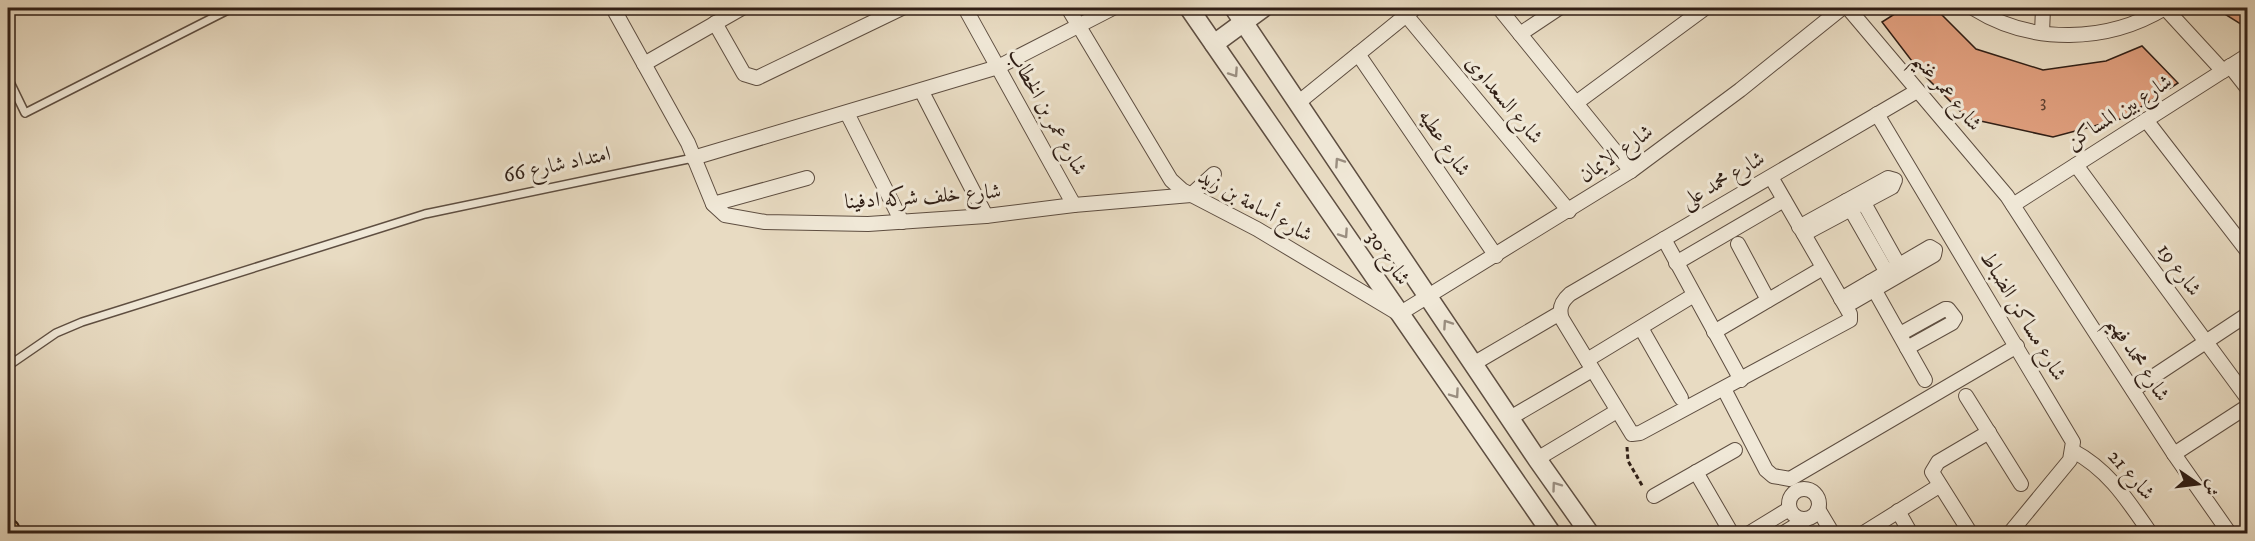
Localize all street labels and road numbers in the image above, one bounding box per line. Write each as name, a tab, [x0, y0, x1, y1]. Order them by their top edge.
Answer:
street label: شارع عمر بن الخطاب	[998, 44, 1093, 182]
street label: شارع عمر غنيم	[1901, 47, 1987, 141]
street label: شارع السعداوى	[1456, 50, 1549, 152]
street label: شارع بين المساكن	[2061, 69, 2179, 158]
street label: شارع عطيه	[1409, 104, 1476, 184]
street label: شارع الايمان	[1574, 119, 1661, 192]
street label: امتداد شارع 66	[501, 141, 614, 193]
street label: شارع محمد على	[1676, 146, 1772, 218]
street label: شارع أسامة بن زيد	[1191, 161, 1318, 252]
street label: شارع خلف شركه ادفينا	[844, 178, 1003, 219]
street label: شارع 30	[1357, 226, 1416, 292]
street label: شارع 19	[2148, 238, 2207, 304]
street label: شارع مساكن الضباط	[1971, 246, 2072, 388]
street label: شارع محمد فهيم	[2095, 311, 2175, 410]
street label: شارع 21	[2099, 444, 2160, 508]

